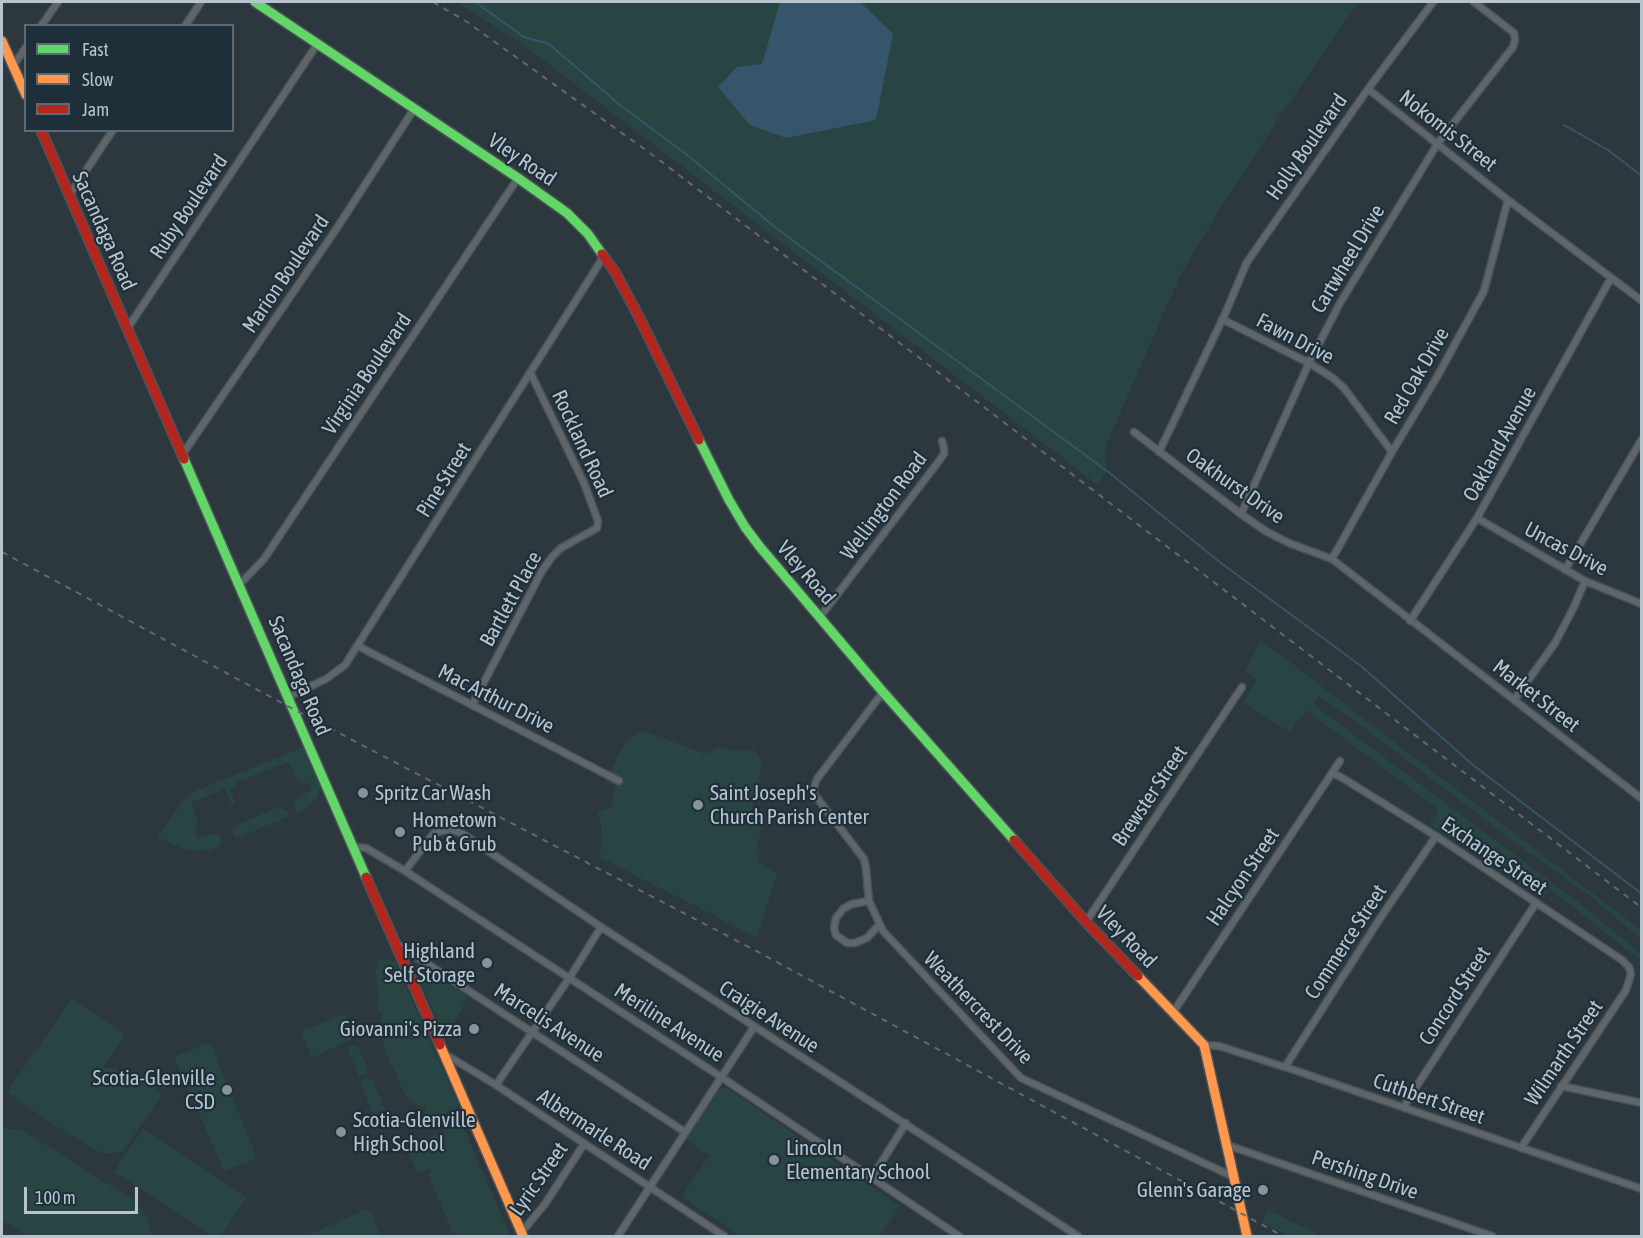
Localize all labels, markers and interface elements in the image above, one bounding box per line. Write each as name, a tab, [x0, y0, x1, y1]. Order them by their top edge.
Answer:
legend	[24, 24, 234, 132]
text: Fast	[82, 39, 109, 60]
text: Slow	[82, 69, 113, 90]
street label: Nokomis Street	[1394, 85, 1502, 177]
street label: Holly Boulevard	[1261, 89, 1353, 205]
text: Jam	[82, 99, 109, 120]
street label: Vley Road	[483, 128, 561, 192]
street label: Ruby Boulevard	[145, 150, 233, 264]
street label: Sacandaga Road	[67, 168, 141, 294]
street label: Cartwheel Drive	[1306, 200, 1390, 318]
street label: Marion Boulevard	[237, 210, 335, 338]
street label: Virginia Boulevard	[317, 308, 417, 440]
street label: Fawn Drive	[1252, 308, 1338, 370]
street label: Red Oak Drive	[1379, 323, 1455, 429]
street label: Oakland Avenue	[1458, 382, 1542, 506]
street label: Rockland Road	[546, 386, 618, 502]
street label: Pine Street	[411, 438, 477, 522]
street label: Oakhurst Drive	[1181, 443, 1289, 529]
street label: Wellington Road	[835, 447, 933, 565]
street label: Uncas Drive	[1520, 516, 1612, 582]
street label: Vley Road	[771, 536, 841, 610]
street label: Bartlett Place	[475, 547, 547, 651]
street label: Sacandaga Road	[263, 612, 335, 740]
street label: Market Street	[1488, 654, 1584, 738]
street label: Mac Arthur Drive	[434, 659, 558, 739]
street label: Brewster Street	[1107, 741, 1193, 851]
place label: Spritz Car Wash	[375, 780, 492, 806]
place label: Saint Joseph's Church Parish Center	[710, 780, 869, 830]
marker: Spritz Car Wash	[356, 786, 370, 800]
marker: Saint Joseph's Church Parish Center	[691, 798, 705, 812]
place label: Hometown Pub & Grub	[412, 807, 497, 857]
street label: Exchange Street	[1436, 811, 1552, 901]
street label: Halcyon Street	[1201, 823, 1285, 931]
marker: Hometown Pub & Grub	[393, 825, 407, 839]
street label: Commerce Street	[1300, 880, 1392, 1004]
street label: Vley Road	[1090, 901, 1162, 973]
place label: Highland Self Storage	[384, 938, 475, 988]
street label: Concord Street	[1414, 942, 1496, 1050]
street label: Weathercrest Drive	[918, 947, 1038, 1069]
marker: Highland Self Storage	[480, 956, 494, 970]
street label: Craigie Avenue	[714, 975, 824, 1059]
street label: Marcelis Avenue	[489, 978, 609, 1068]
street label: Meriline Avenue	[609, 978, 729, 1068]
street label: Wilmarth Street	[1520, 996, 1608, 1110]
place label: Giovanni's Pizza	[340, 1016, 462, 1042]
marker: Giovanni's Pizza	[467, 1022, 481, 1036]
place label: Scotia-Glenville CSD	[93, 1065, 215, 1115]
street label: Cuthbert Street	[1370, 1068, 1488, 1130]
marker: Scotia-Glenville CSD	[220, 1083, 234, 1097]
street label: Albermarle Road	[532, 1084, 656, 1176]
place label: Scotia-Glenville High School	[353, 1107, 475, 1157]
marker: Scotia-Glenville High School	[334, 1125, 348, 1139]
place label: Lincoln Elementary School	[786, 1135, 930, 1185]
street label: Lyric Street	[505, 1137, 573, 1221]
street label: Pershing Drive	[1308, 1145, 1422, 1205]
marker: Lincoln Elementary School	[767, 1153, 781, 1167]
scale bar	[27, 1175, 141, 1213]
place label: Glenn's Garage	[1137, 1177, 1251, 1203]
marker: Glenn's Garage	[1256, 1183, 1270, 1197]
text: 100 m	[35, 1187, 76, 1208]

